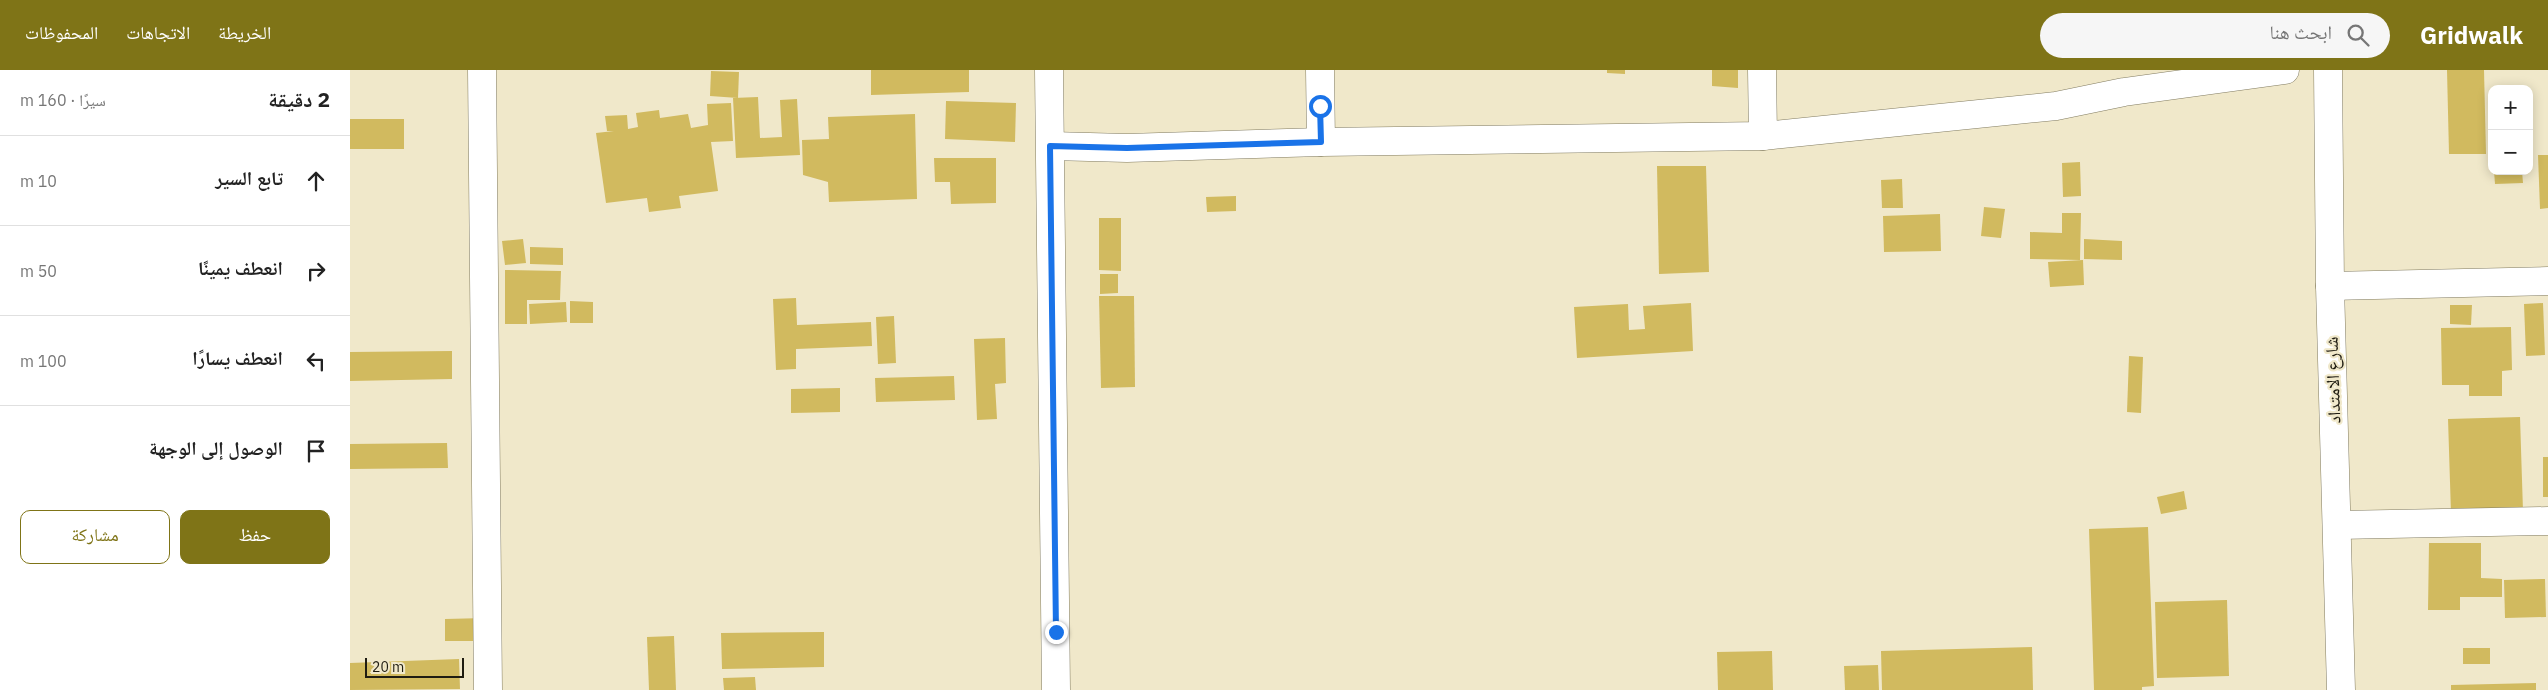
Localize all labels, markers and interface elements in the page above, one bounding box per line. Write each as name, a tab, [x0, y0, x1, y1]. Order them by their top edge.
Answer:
search box	[2040, 13, 2390, 58]
text: Gridwalk	[2420, 19, 2523, 51]
text: ابحث هنا	[2270, 20, 2332, 44]
text: المحفوظات	[25, 21, 98, 44]
text: الاتجاهات	[126, 21, 190, 44]
text: الخريطة	[218, 21, 271, 44]
icon: search	[2344, 21, 2372, 49]
text: 2 دقيقة	[268, 85, 330, 113]
map controls	[2488, 85, 2533, 175]
button: +	[2488, 85, 2533, 130]
text: سيرًا · 160 m	[20, 90, 106, 110]
route start	[1309, 95, 1332, 118]
button: −	[2488, 130, 2533, 175]
text: تابع السير	[215, 166, 283, 190]
icon: ahead	[302, 167, 330, 195]
text: 10 m	[20, 171, 57, 191]
text: انعطف يمينًا	[198, 256, 283, 280]
icon: right	[302, 257, 330, 285]
text: 50 m	[20, 261, 57, 281]
street label: شارع الامتداد	[2319, 336, 2346, 424]
text: انعطف يسارًا	[192, 346, 283, 370]
icon: left	[302, 347, 330, 375]
text: 100 m	[20, 351, 67, 371]
text: الوصول إلى الوجهة	[149, 436, 283, 460]
icon: arrive	[302, 437, 330, 465]
button: مشاركة	[20, 510, 170, 564]
button: حفظ	[180, 510, 330, 564]
route end	[1045, 621, 1068, 644]
scale bar	[365, 655, 464, 678]
text: 20 m	[372, 658, 404, 676]

